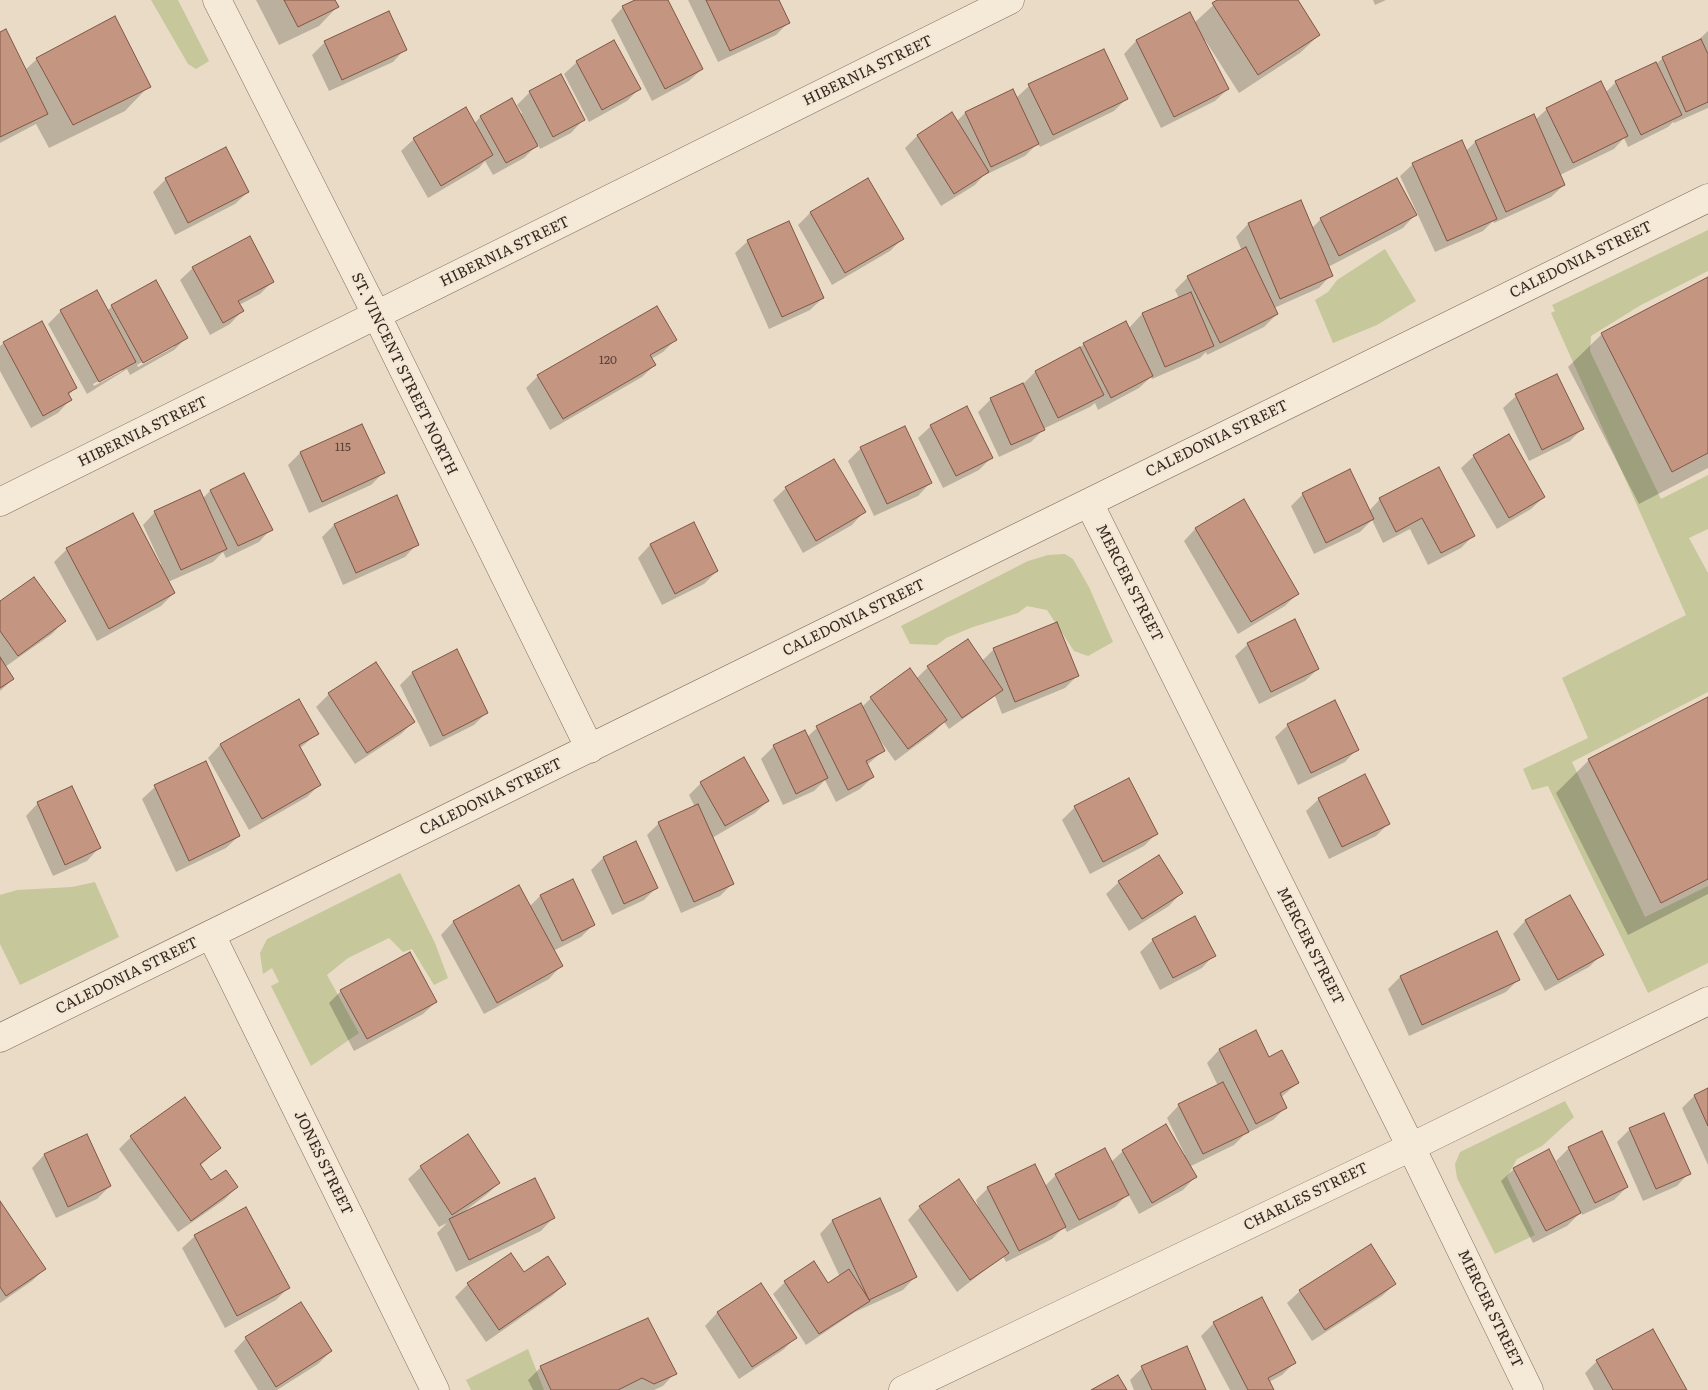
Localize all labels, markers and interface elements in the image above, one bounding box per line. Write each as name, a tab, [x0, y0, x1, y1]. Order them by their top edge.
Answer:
street label: HIBERNIA STREET	[800, 32, 936, 110]
street label: HIBERNIA STREET	[437, 213, 573, 291]
street label: CALEDONIA STREET	[1507, 218, 1655, 302]
street label: ST. VINCENT STREET NORTH	[347, 270, 461, 478]
house number: 120	[599, 353, 617, 367]
street label: HIBERNIA STREET	[75, 393, 211, 471]
street label: CALEDONIA STREET	[1143, 397, 1291, 481]
house number: 115	[335, 440, 351, 454]
street label: MERCER STREET	[1092, 521, 1166, 645]
street label: CALEDONIA STREET	[780, 576, 928, 660]
street label: CALEDONIA STREET	[417, 755, 565, 839]
street label: MERCER STREET	[1273, 884, 1347, 1008]
street label: CALEDONIA STREET	[53, 934, 201, 1018]
street label: JONES STREET	[290, 1108, 356, 1218]
street label: CHARLES STREET	[1241, 1159, 1371, 1235]
street label: MERCER STREET	[1454, 1247, 1526, 1371]

